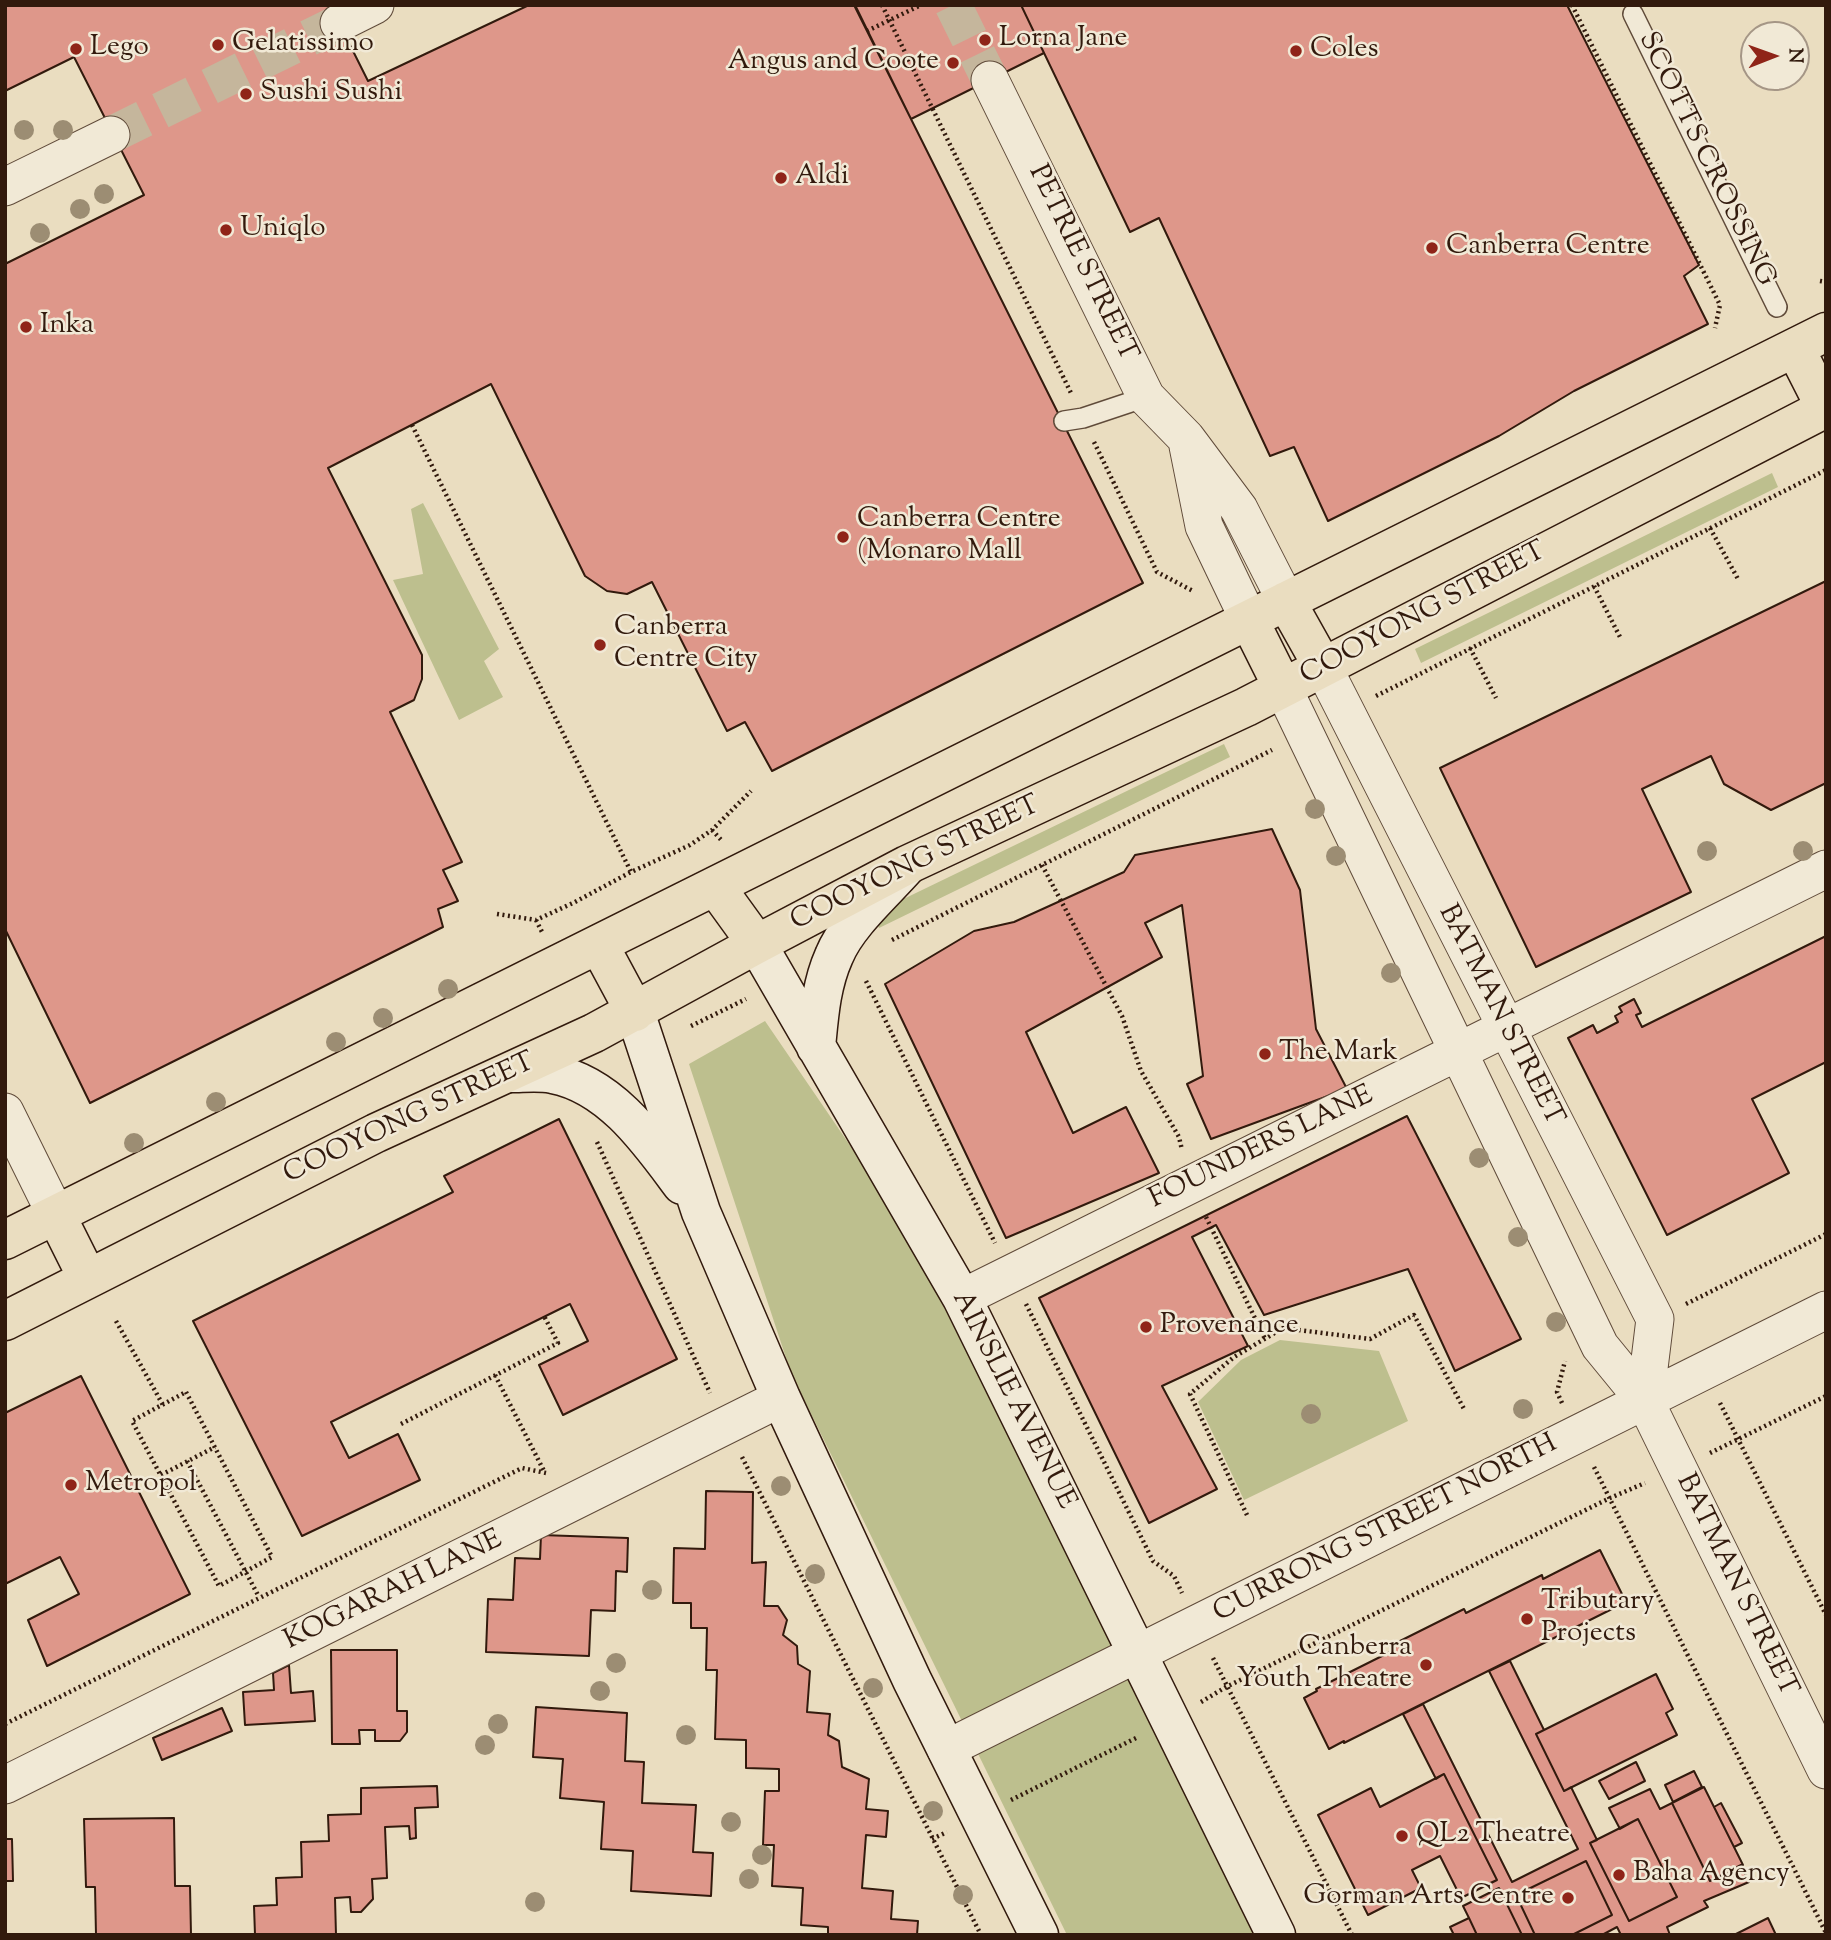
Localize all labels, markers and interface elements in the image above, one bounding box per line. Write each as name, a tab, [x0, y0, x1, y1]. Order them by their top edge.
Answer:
north arrow	[1740, 21, 1810, 91]
place label: Lorna Jane	[999, 23, 1127, 57]
street label: SCOTTS CROSSING	[1629, 27, 1781, 293]
place label: Gelatissimo	[232, 28, 374, 62]
place label: Lego	[90, 32, 149, 66]
marker: Lorna Jane	[977, 32, 993, 48]
place label: Coles	[1310, 34, 1379, 68]
marker: Gelatissimo	[210, 37, 226, 53]
marker: Lego	[68, 41, 84, 57]
marker: Coles	[1288, 43, 1304, 59]
place label: Angus and Coote	[727, 46, 939, 80]
text: N	[1781, 48, 1808, 63]
marker: Angus and Coote	[945, 55, 961, 71]
place label: Sushi Sushi	[260, 77, 402, 111]
marker: Sushi Sushi	[238, 86, 254, 102]
street label: PETRIE STREET	[1019, 160, 1143, 368]
place label: Aldi	[795, 161, 849, 195]
marker: Aldi	[773, 170, 789, 186]
place label: Uniqlo	[240, 213, 326, 247]
marker: Uniqlo	[218, 222, 234, 238]
place label: Canberra Centre	[1446, 231, 1650, 265]
marker: Canberra Centre	[1424, 240, 1440, 256]
place label: Inka	[40, 310, 94, 344]
marker: Inka	[18, 319, 34, 335]
place label: Canberra Centre (Monaro Mall	[857, 504, 1061, 570]
marker: Canberra Centre (Monaro Mall	[835, 529, 851, 545]
street label: COOYONG STREET	[1295, 536, 1553, 694]
place label: Canberra Centre City	[614, 612, 758, 678]
marker: Canberra Centre City	[592, 637, 608, 653]
street label: COOYONG STREET	[786, 790, 1046, 940]
street label: BATMAN STREET	[1429, 900, 1569, 1132]
place label: The Mark	[1279, 1037, 1398, 1071]
marker: The Mark	[1257, 1046, 1273, 1062]
street label: COOYONG STREET	[279, 1047, 541, 1193]
street label: FOUNDERS LANE	[1145, 1080, 1379, 1218]
street label: AINSLIE AVENUE	[942, 1286, 1082, 1516]
place label: Provenance	[1160, 1310, 1299, 1344]
marker: Provenance	[1138, 1319, 1154, 1335]
street label: CURRONG STREET NORTH	[1209, 1429, 1563, 1631]
place label: Metropol	[85, 1468, 197, 1502]
street label: BATMAN STREET	[1667, 1469, 1803, 1703]
marker: Metropol	[63, 1477, 79, 1493]
street label: KOGARAH LANE	[280, 1525, 508, 1659]
place label: Tributary Projects	[1541, 1586, 1654, 1652]
marker: Tributary Projects	[1519, 1611, 1535, 1627]
place label: Canberra Youth Theatre	[1237, 1632, 1412, 1698]
marker: Canberra Youth Theatre	[1418, 1657, 1434, 1673]
place label: QL2 Theatre	[1416, 1819, 1570, 1853]
marker: QL2 Theatre	[1394, 1828, 1410, 1844]
place label: Baha Agency	[1633, 1858, 1790, 1892]
marker: Baha Agency	[1611, 1867, 1627, 1883]
place label: Gorman Arts Centre	[1303, 1881, 1554, 1915]
marker: Gorman Arts Centre	[1560, 1890, 1576, 1906]

